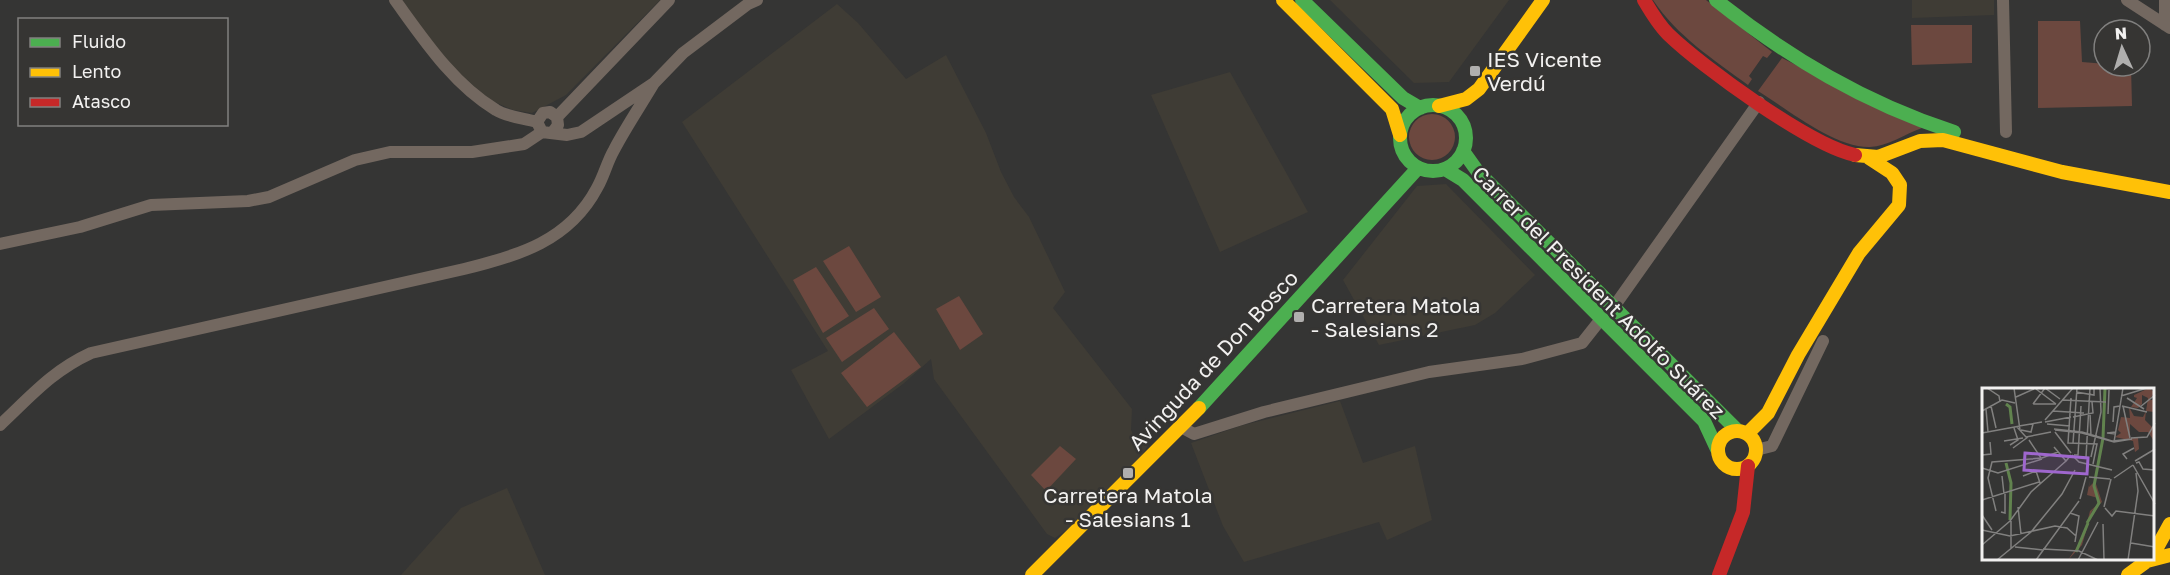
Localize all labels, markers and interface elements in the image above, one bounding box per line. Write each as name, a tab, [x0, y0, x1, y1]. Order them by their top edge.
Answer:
legend	[18, 18, 228, 126]
north arrow	[2092, 18, 2152, 78]
text: N	[2114, 23, 2128, 43]
text: Fluido	[72, 30, 126, 52]
place label: IES Vicente Verdú	[1487, 46, 1602, 96]
text: Lento	[72, 60, 121, 82]
marker: IES Vicente Verdú	[1468, 64, 1482, 78]
text: Atasco	[72, 90, 131, 112]
street label: Carrer del President Adolfo Suárez	[1467, 160, 1731, 424]
street label: Avinguda de Don Bosco	[1123, 265, 1303, 455]
place label: Carretera Matola - Salesians 2	[1311, 292, 1480, 342]
marker: Carretera Matola - Salesians 2	[1292, 310, 1306, 324]
inset map	[1982, 388, 2155, 560]
marker: Carretera Matola - Salesians 1	[1121, 466, 1135, 480]
place label: Carretera Matola - Salesians 1	[1043, 482, 1213, 532]

